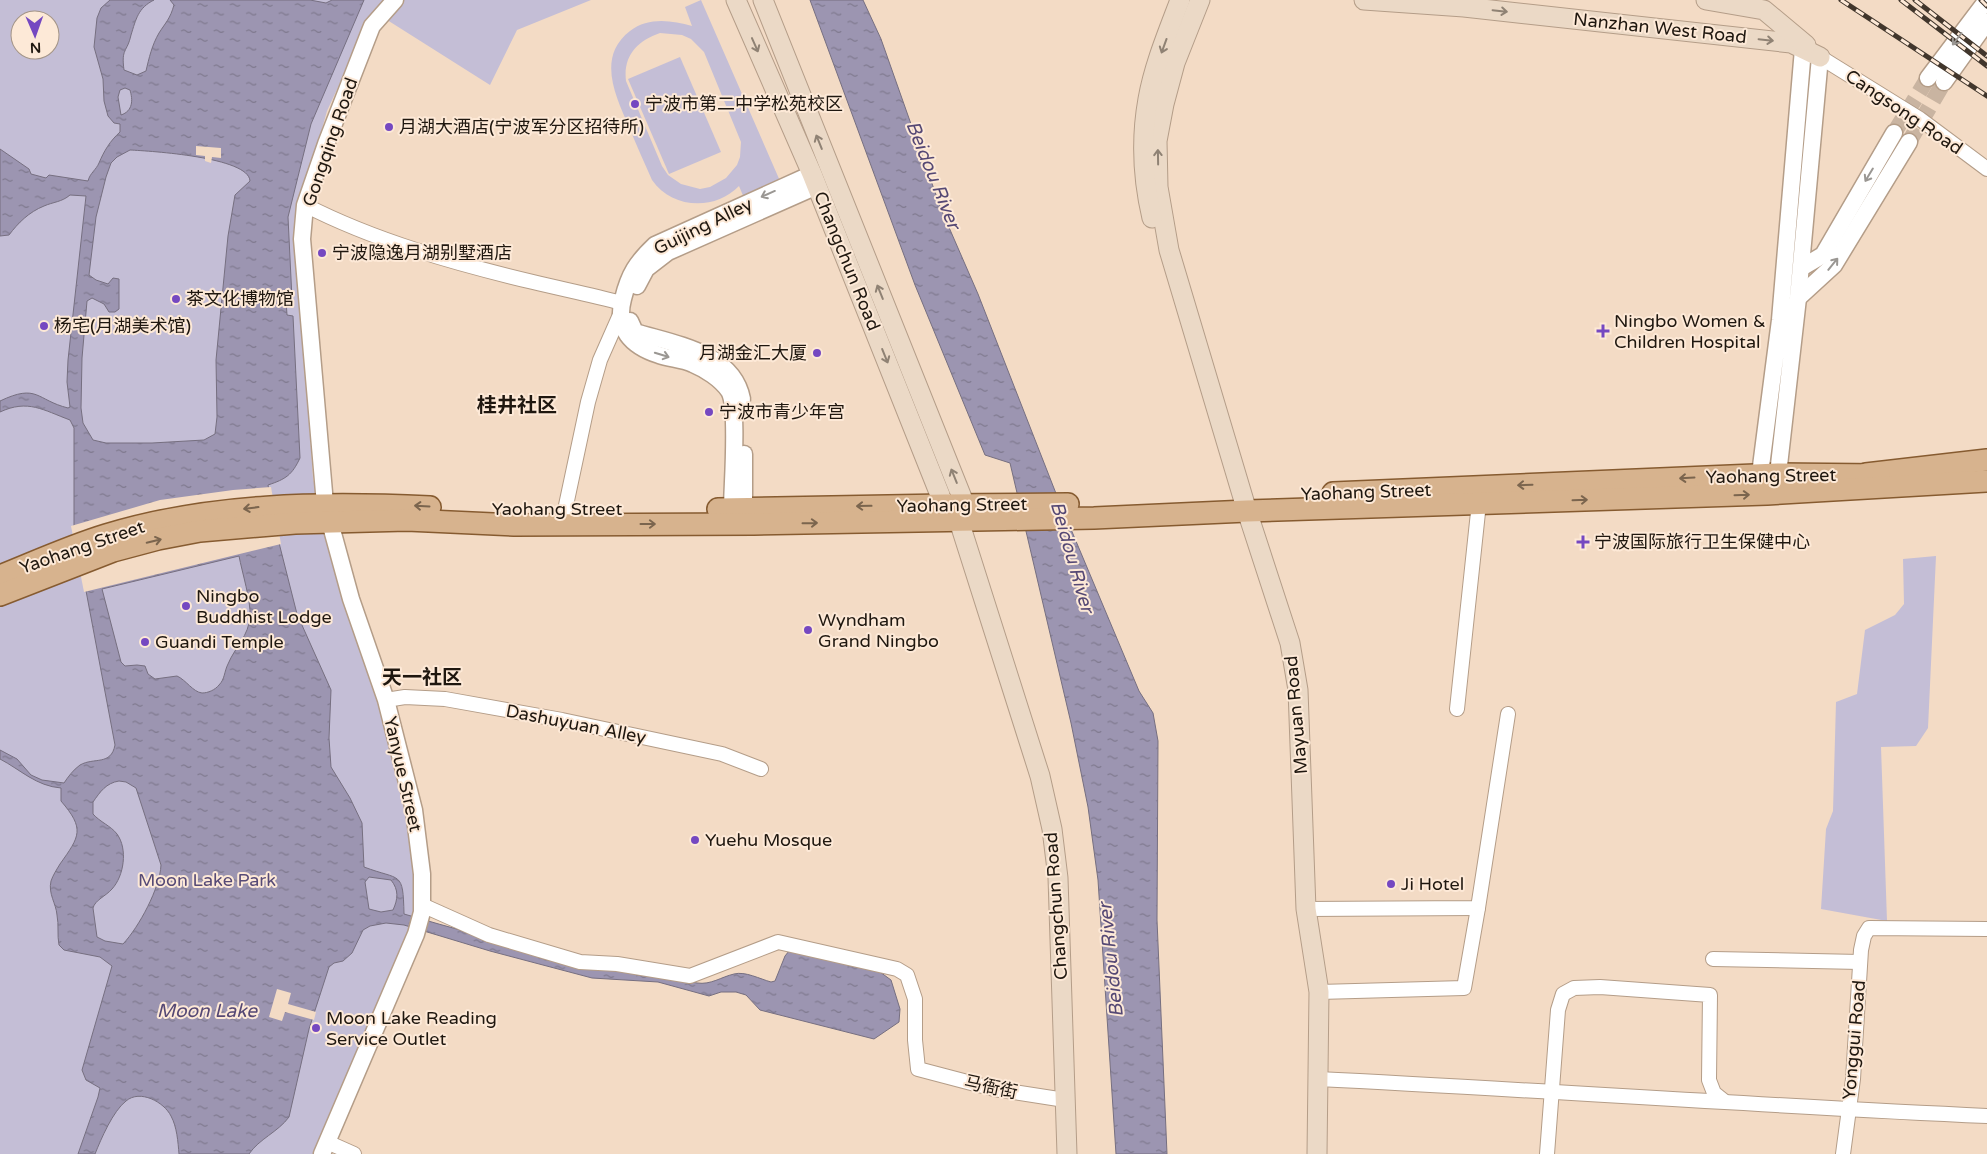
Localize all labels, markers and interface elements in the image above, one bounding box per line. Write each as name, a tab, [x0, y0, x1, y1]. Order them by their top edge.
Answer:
one-way arrow	[1492, 6, 1508, 16]
street label: Nanzhan West Road	[1572, 8, 1748, 48]
north arrow	[10, 10, 60, 60]
one-way arrow	[1952, 32, 1963, 45]
one-way arrow	[1758, 35, 1774, 45]
one-way arrow	[751, 37, 761, 52]
one-way arrow	[1158, 38, 1168, 54]
text: N	[30, 39, 41, 56]
street label: Cangsong Road	[1841, 65, 1967, 159]
street label: Gongqing Road	[298, 75, 362, 209]
place label: 宁波市第二中学松苑校区	[645, 93, 843, 115]
marker: 宁波市第二中学松苑校区	[629, 98, 641, 110]
place label: 月湖大酒店(宁波军分区招待所)	[399, 116, 644, 138]
water label: Beidou River	[901, 118, 966, 235]
marker: 月湖大酒店(宁波军分区招待所)	[383, 121, 395, 133]
one-way arrow	[814, 135, 824, 150]
one-way arrow	[1153, 149, 1163, 166]
one-way arrow	[1863, 168, 1873, 182]
street label: Changchun Road	[809, 188, 885, 334]
one-way arrow	[761, 190, 776, 200]
street label: Guijing Alley	[650, 192, 756, 259]
place label: 宁波隐逸月湖别墅酒店	[332, 242, 512, 264]
marker: 宁波隐逸月湖别墅酒店	[316, 247, 328, 259]
one-way arrow	[1828, 258, 1839, 271]
one-way arrow	[875, 285, 884, 301]
place label: 茶文化博物馆	[186, 288, 294, 310]
marker: 茶文化博物馆	[170, 293, 182, 305]
place label: Ningbo Women & Children Hospital	[1614, 310, 1766, 353]
place label: 杨宅(月湖美术馆)	[54, 315, 191, 337]
marker: 杨宅(月湖美术馆)	[38, 320, 50, 332]
marker: Ningbo Women & Children Hospital	[1596, 324, 1610, 338]
place label: 月湖金汇大厦	[699, 342, 807, 364]
marker: 月湖金汇大厦	[811, 347, 823, 359]
one-way arrow	[880, 348, 890, 363]
one-way arrow	[654, 351, 670, 361]
district label: 桂井社区	[477, 394, 557, 418]
place label: 宁波市青少年宫	[719, 401, 845, 423]
marker: 宁波市青少年宫	[703, 406, 715, 418]
street label: Yaohang Street	[1705, 464, 1837, 488]
one-way arrow	[948, 469, 958, 484]
one-way arrow	[1680, 473, 1696, 482]
street label: Yaohang Street	[1300, 479, 1432, 505]
one-way arrow	[1517, 480, 1533, 489]
one-way arrow	[1734, 490, 1750, 499]
street label: Yaohang Street	[896, 493, 1028, 517]
one-way arrow	[1572, 495, 1588, 505]
street label: Yaohang Street	[492, 498, 622, 520]
water label: Beidou River	[1046, 499, 1099, 618]
one-way arrow	[414, 502, 430, 511]
one-way arrow	[856, 502, 872, 511]
one-way arrow	[244, 503, 260, 513]
street label: Yaohang Street	[17, 515, 147, 579]
one-way arrow	[802, 518, 818, 528]
one-way arrow	[640, 519, 656, 529]
place label: 宁波国际旅行卫生保健中心	[1594, 531, 1810, 553]
one-way arrow	[146, 535, 162, 545]
marker: 宁波国际旅行卫生保健中心	[1576, 535, 1590, 549]
place label: Ningbo Buddhist Lodge	[196, 585, 332, 628]
marker: Ningbo Buddhist Lodge	[180, 600, 192, 612]
place label: Wyndham Grand Ningbo	[818, 609, 939, 652]
marker: Wyndham Grand Ningbo	[802, 624, 814, 636]
place label: Guandi Temple	[155, 631, 284, 653]
marker: Guandi Temple	[139, 636, 151, 648]
street label: Mayuan Road	[1280, 655, 1312, 775]
district label: 天一社区	[382, 666, 462, 690]
street label: Dashuyuan Alley	[504, 700, 648, 748]
street label: Yanyue Street	[379, 714, 427, 834]
place label: Yuehu Mosque	[705, 829, 832, 851]
street label: Changchun Road	[1040, 831, 1072, 981]
marker: Yuehu Mosque	[689, 834, 701, 846]
park label: Moon Lake Park	[138, 869, 276, 891]
place label: Ji Hotel	[1401, 873, 1464, 895]
marker: Ji Hotel	[1385, 878, 1397, 890]
water label: Beidou River	[1094, 899, 1128, 1018]
street label: Yonggui Road	[1838, 979, 1870, 1101]
water label: Moon Lake	[157, 1000, 258, 1022]
place label: Moon Lake Reading Service Outlet	[326, 1007, 497, 1050]
marker: Moon Lake Reading Service Outlet	[310, 1022, 322, 1034]
street label: 马衙街	[962, 1071, 1020, 1103]

